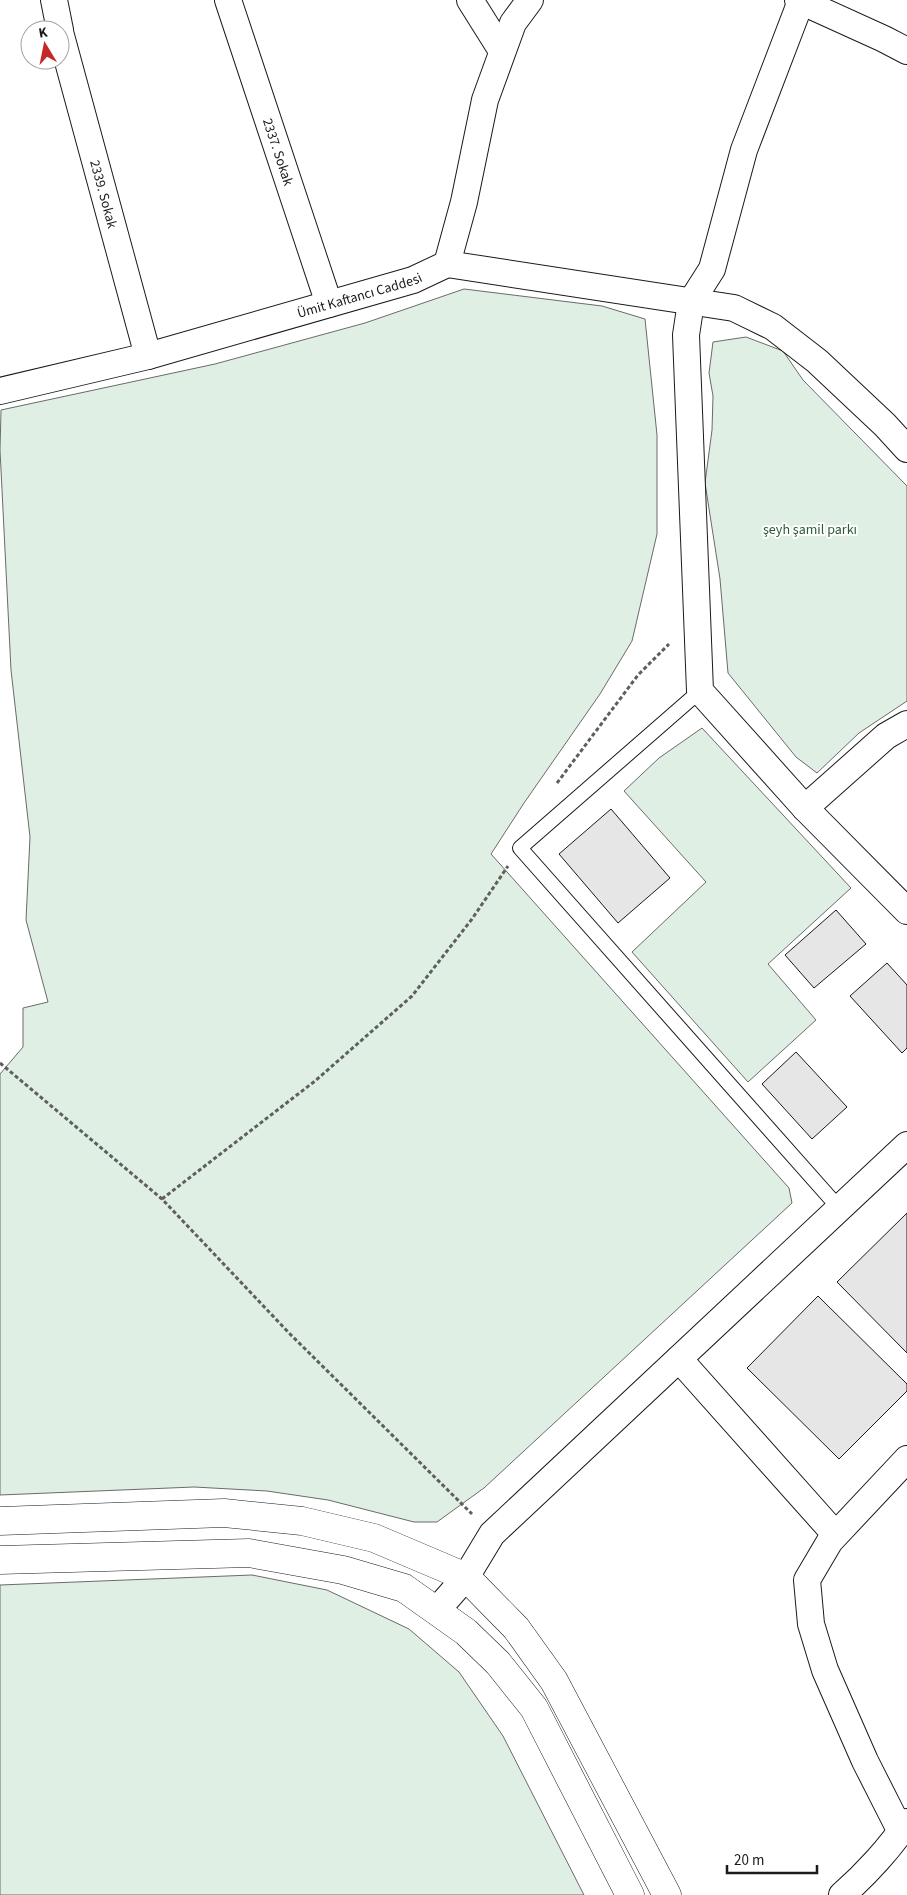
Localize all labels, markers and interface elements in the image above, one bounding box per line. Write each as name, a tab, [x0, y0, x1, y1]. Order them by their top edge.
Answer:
north arrow	[20, 20, 70, 70]
text: K	[37, 23, 49, 44]
street label: 2337. Sokak	[257, 116, 298, 189]
street label: 2339. Sokak	[84, 158, 122, 231]
street label: Ümit Kaftancı Caddesi	[295, 268, 426, 324]
park label: şeyh şamil parkı	[763, 520, 857, 540]
scale bar	[727, 1842, 817, 1874]
text: 20 m	[734, 1850, 764, 1871]

